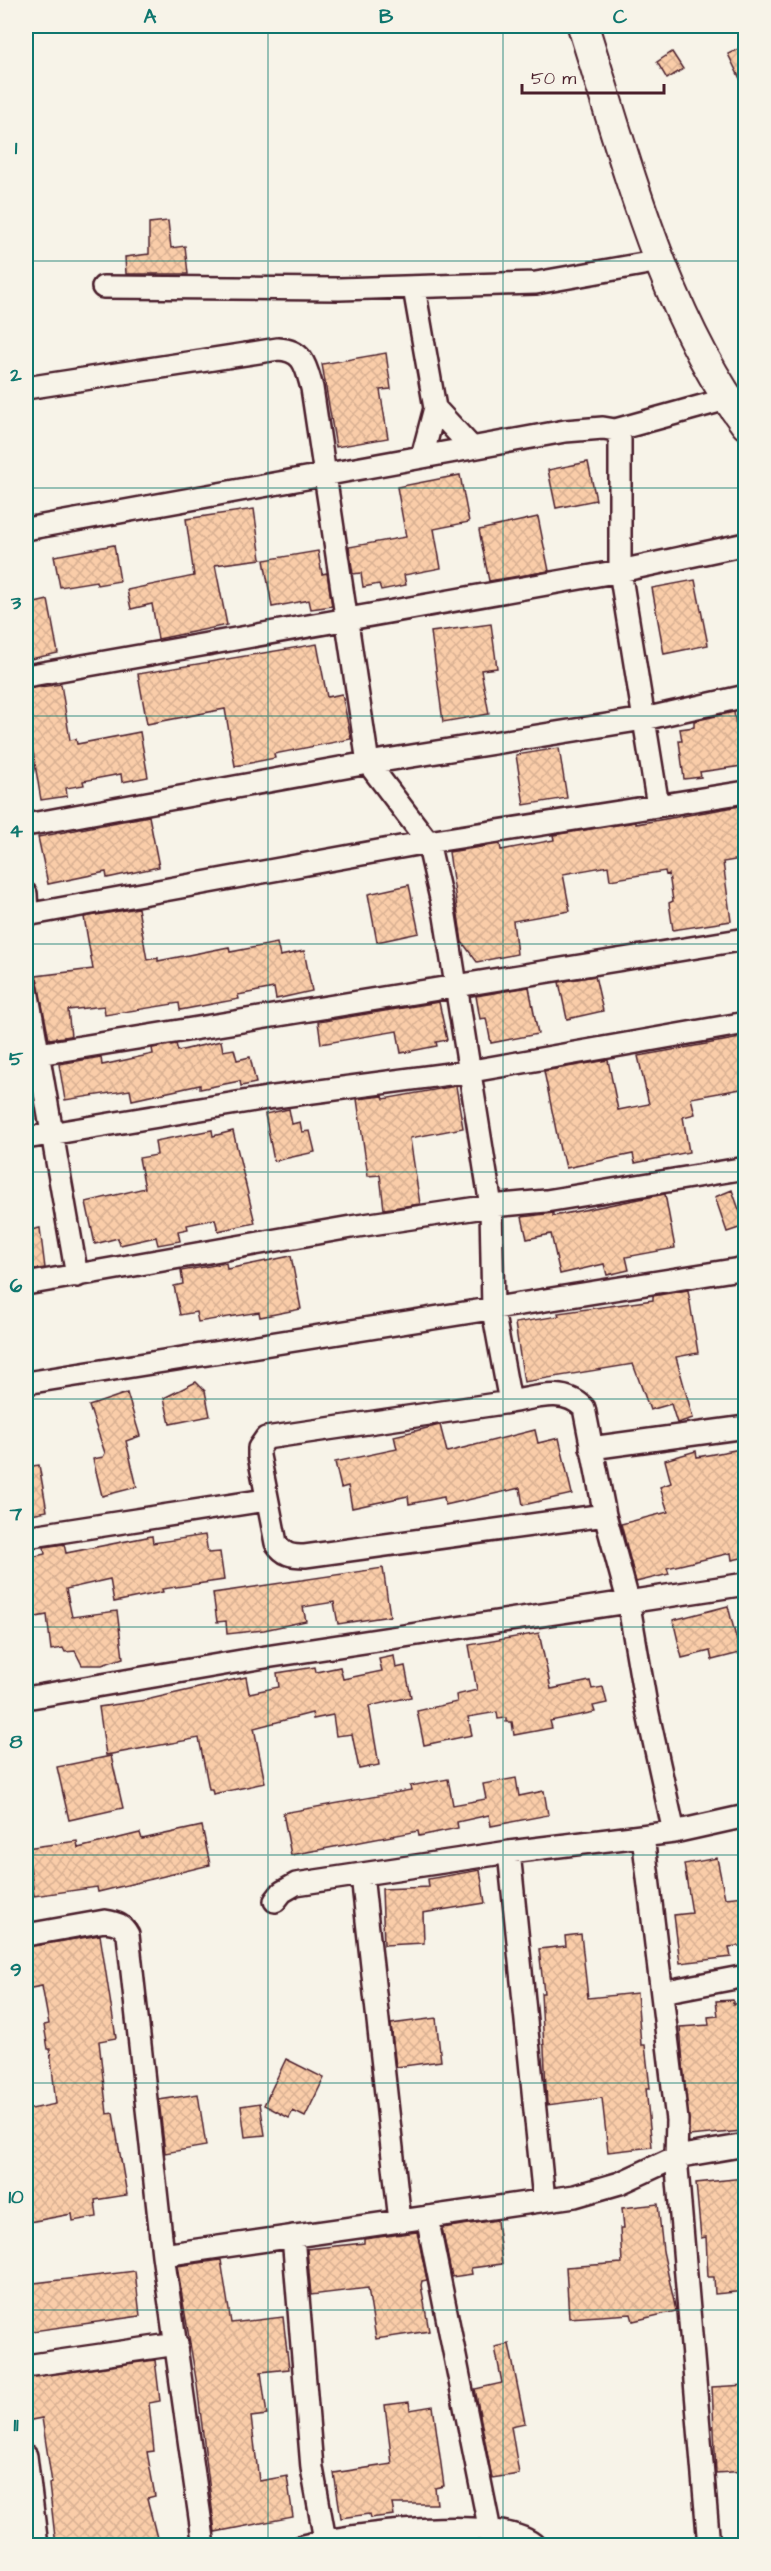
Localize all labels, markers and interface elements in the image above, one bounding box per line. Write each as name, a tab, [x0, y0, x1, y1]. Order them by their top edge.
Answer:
text: A	[144, 3, 157, 31]
text: B	[379, 3, 394, 31]
text: C	[613, 3, 628, 31]
scale bar	[522, 57, 664, 95]
text: 50 m	[531, 66, 576, 91]
text: 1	[15, 134, 18, 162]
text: 2	[9, 361, 22, 389]
text: 3	[10, 589, 22, 617]
text: 4	[9, 817, 23, 845]
text: 5	[9, 1045, 24, 1073]
text: 6	[10, 1272, 23, 1300]
text: 7	[9, 1500, 23, 1528]
text: 8	[10, 1728, 23, 1756]
text: 9	[10, 1956, 22, 1984]
text: 10	[8, 2183, 24, 2211]
text: 11	[13, 2411, 19, 2439]

